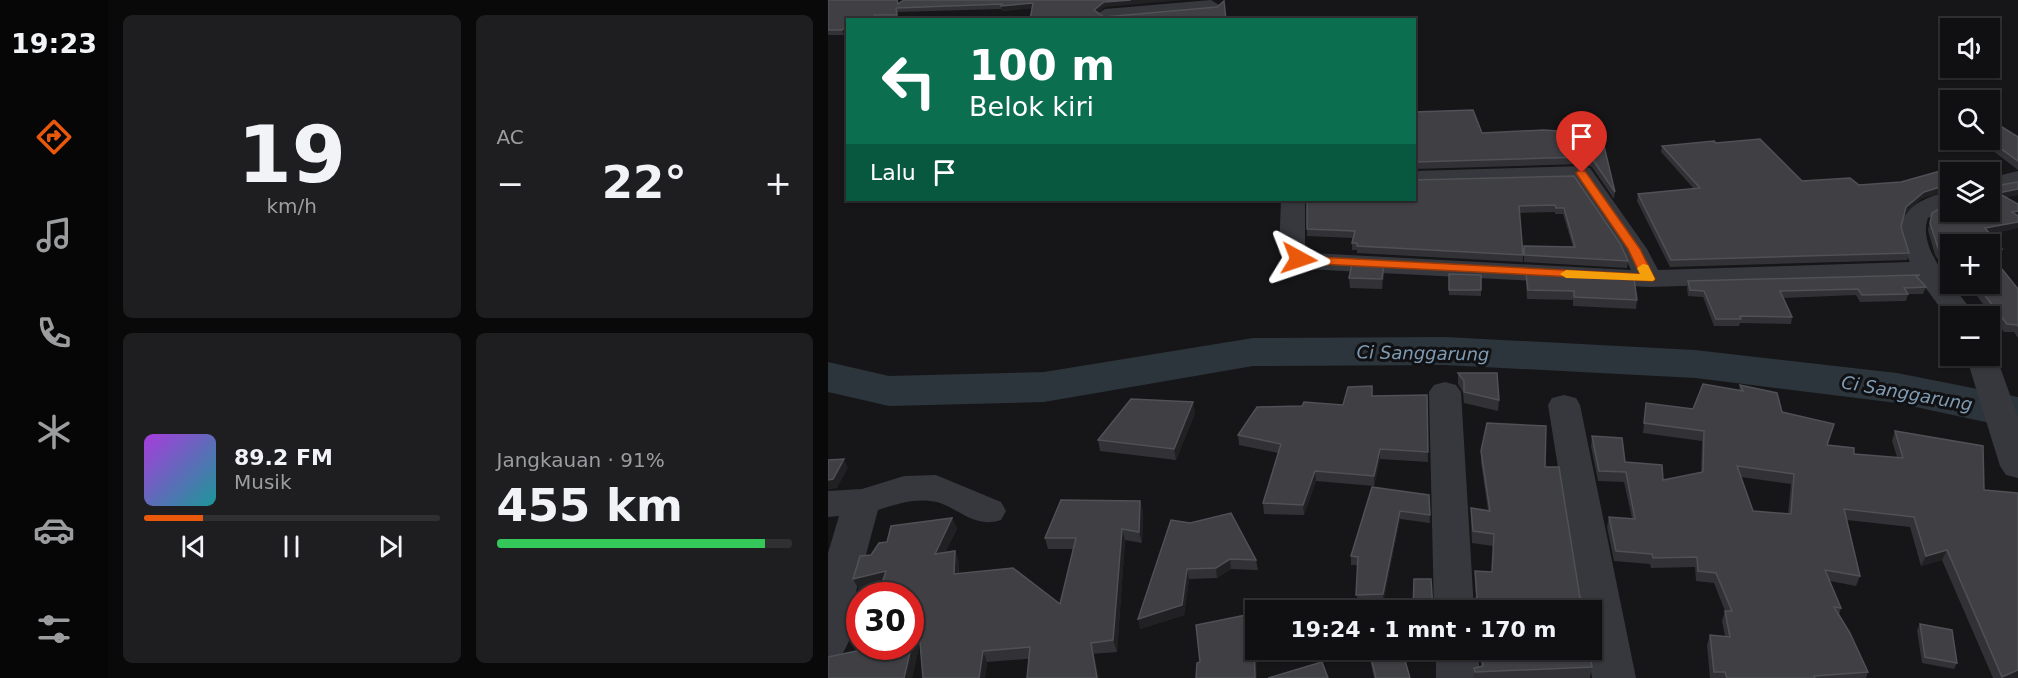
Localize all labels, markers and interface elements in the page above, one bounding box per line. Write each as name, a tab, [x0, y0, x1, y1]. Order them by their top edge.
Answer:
map controls	[1940, 18, 2000, 366]
button: sound	[1940, 18, 2000, 78]
text: 19:23	[11, 28, 97, 59]
text: 100 m	[969, 41, 1115, 90]
icon: left	[870, 42, 948, 120]
button: search	[1940, 90, 2000, 150]
text: Belok kiri	[969, 91, 1094, 122]
text: 19	[237, 110, 346, 200]
pin	[1556, 111, 1607, 173]
icon: directions	[33, 116, 75, 158]
icon: arrive	[1565, 120, 1598, 153]
text: AC	[497, 125, 524, 149]
text: 22°	[602, 156, 687, 209]
icon: arrive	[928, 156, 961, 189]
text: Lalu	[870, 160, 916, 185]
button: layers	[1940, 162, 2000, 222]
text: −	[497, 164, 524, 203]
text: +	[764, 164, 792, 203]
text: km/h	[267, 194, 317, 218]
icon: music	[33, 214, 75, 256]
position arrow	[1267, 227, 1331, 291]
button: +	[1940, 234, 2000, 294]
button: −	[1940, 306, 2000, 366]
icon: phone	[33, 312, 75, 354]
water label: Ci Sanggarung	[1356, 341, 1490, 365]
water label: Ci Sanggarung	[1840, 371, 1974, 415]
icon: climate	[33, 411, 75, 453]
text: 89.2 FM	[234, 445, 333, 470]
text: Jangkauan · 91%	[497, 448, 665, 472]
text: Musik	[234, 470, 292, 494]
text: 455 km	[497, 479, 683, 532]
icon: car	[33, 509, 75, 551]
icon: previous	[177, 530, 210, 563]
icon: pause	[275, 530, 308, 563]
icon: next	[374, 530, 407, 563]
speed limit sign: 30	[846, 582, 924, 660]
icon: filters	[33, 608, 75, 650]
text: 19:24 · 1 mnt · 170 m	[1291, 617, 1556, 642]

